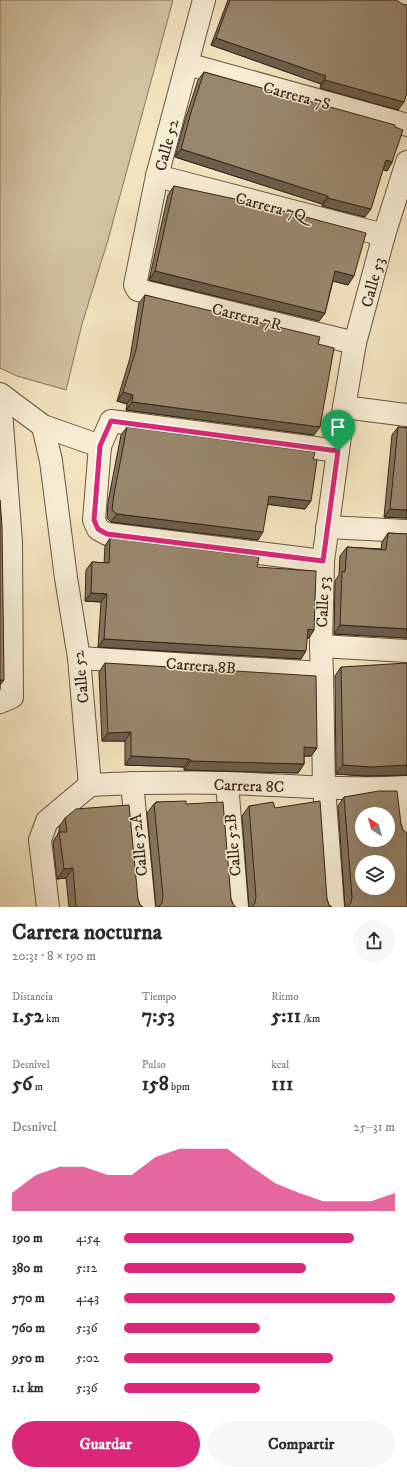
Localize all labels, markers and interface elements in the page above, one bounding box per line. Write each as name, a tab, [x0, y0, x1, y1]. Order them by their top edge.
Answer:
street label: Carrera 7S	[261, 77, 333, 115]
street label: Calle 52	[150, 117, 184, 173]
street label: Carrera 7Q	[233, 188, 315, 228]
street label: Calle 53	[357, 255, 389, 309]
street label: Carrera 7R	[210, 299, 284, 335]
pin	[321, 410, 355, 451]
icon: arrive	[327, 416, 349, 438]
street label: Calle 53	[312, 576, 334, 628]
street label: Calle 52	[68, 649, 94, 704]
street label: Carrera 8B	[165, 654, 237, 678]
street label: Carrera 8C	[213, 775, 285, 797]
north arrow	[355, 807, 395, 847]
map controls	[355, 807, 395, 895]
street label: Calle 52A	[126, 812, 152, 877]
street label: Calle 52B	[220, 813, 246, 877]
button: layers	[355, 855, 395, 895]
text: Carrera nocturna	[12, 919, 162, 946]
button: share	[353, 920, 395, 962]
text: 20:31 · 8 × 190 m	[12, 948, 96, 964]
text: Distancia	[12, 990, 53, 1004]
text: Tiempo	[142, 990, 176, 1004]
text: Ritmo	[271, 990, 299, 1004]
text: 1.52	[12, 1004, 44, 1029]
text: 7:53	[142, 1004, 175, 1029]
text: 5:11	[271, 1004, 301, 1029]
text: km	[44, 1012, 60, 1026]
text: /km	[301, 1012, 320, 1026]
text: Desnivel	[12, 1058, 50, 1072]
text: Pulso	[142, 1058, 166, 1072]
text: kcal	[271, 1058, 289, 1072]
text: 56	[12, 1072, 32, 1097]
text: 158	[142, 1072, 169, 1097]
text: 111	[271, 1072, 293, 1097]
text: m	[32, 1080, 43, 1094]
text: bpm	[169, 1080, 190, 1094]
text: Desnivel	[12, 1119, 57, 1135]
text: 25–31 m	[353, 1119, 395, 1135]
text: 190 m	[12, 1230, 43, 1246]
text: 4:54	[76, 1230, 100, 1246]
text: 380 m	[12, 1260, 43, 1276]
text: 5:12	[76, 1260, 97, 1276]
text: 570 m	[12, 1290, 45, 1306]
text: 4:43	[76, 1290, 99, 1306]
text: 760 m	[12, 1320, 45, 1336]
text: 5:36	[76, 1320, 97, 1336]
text: 950 m	[12, 1350, 45, 1366]
text: 5:02	[76, 1350, 99, 1366]
text: 1.1 km	[12, 1380, 44, 1396]
text: 5:36	[76, 1380, 97, 1396]
button: Guardar	[12, 1421, 200, 1467]
button: Compartir	[208, 1421, 395, 1467]

